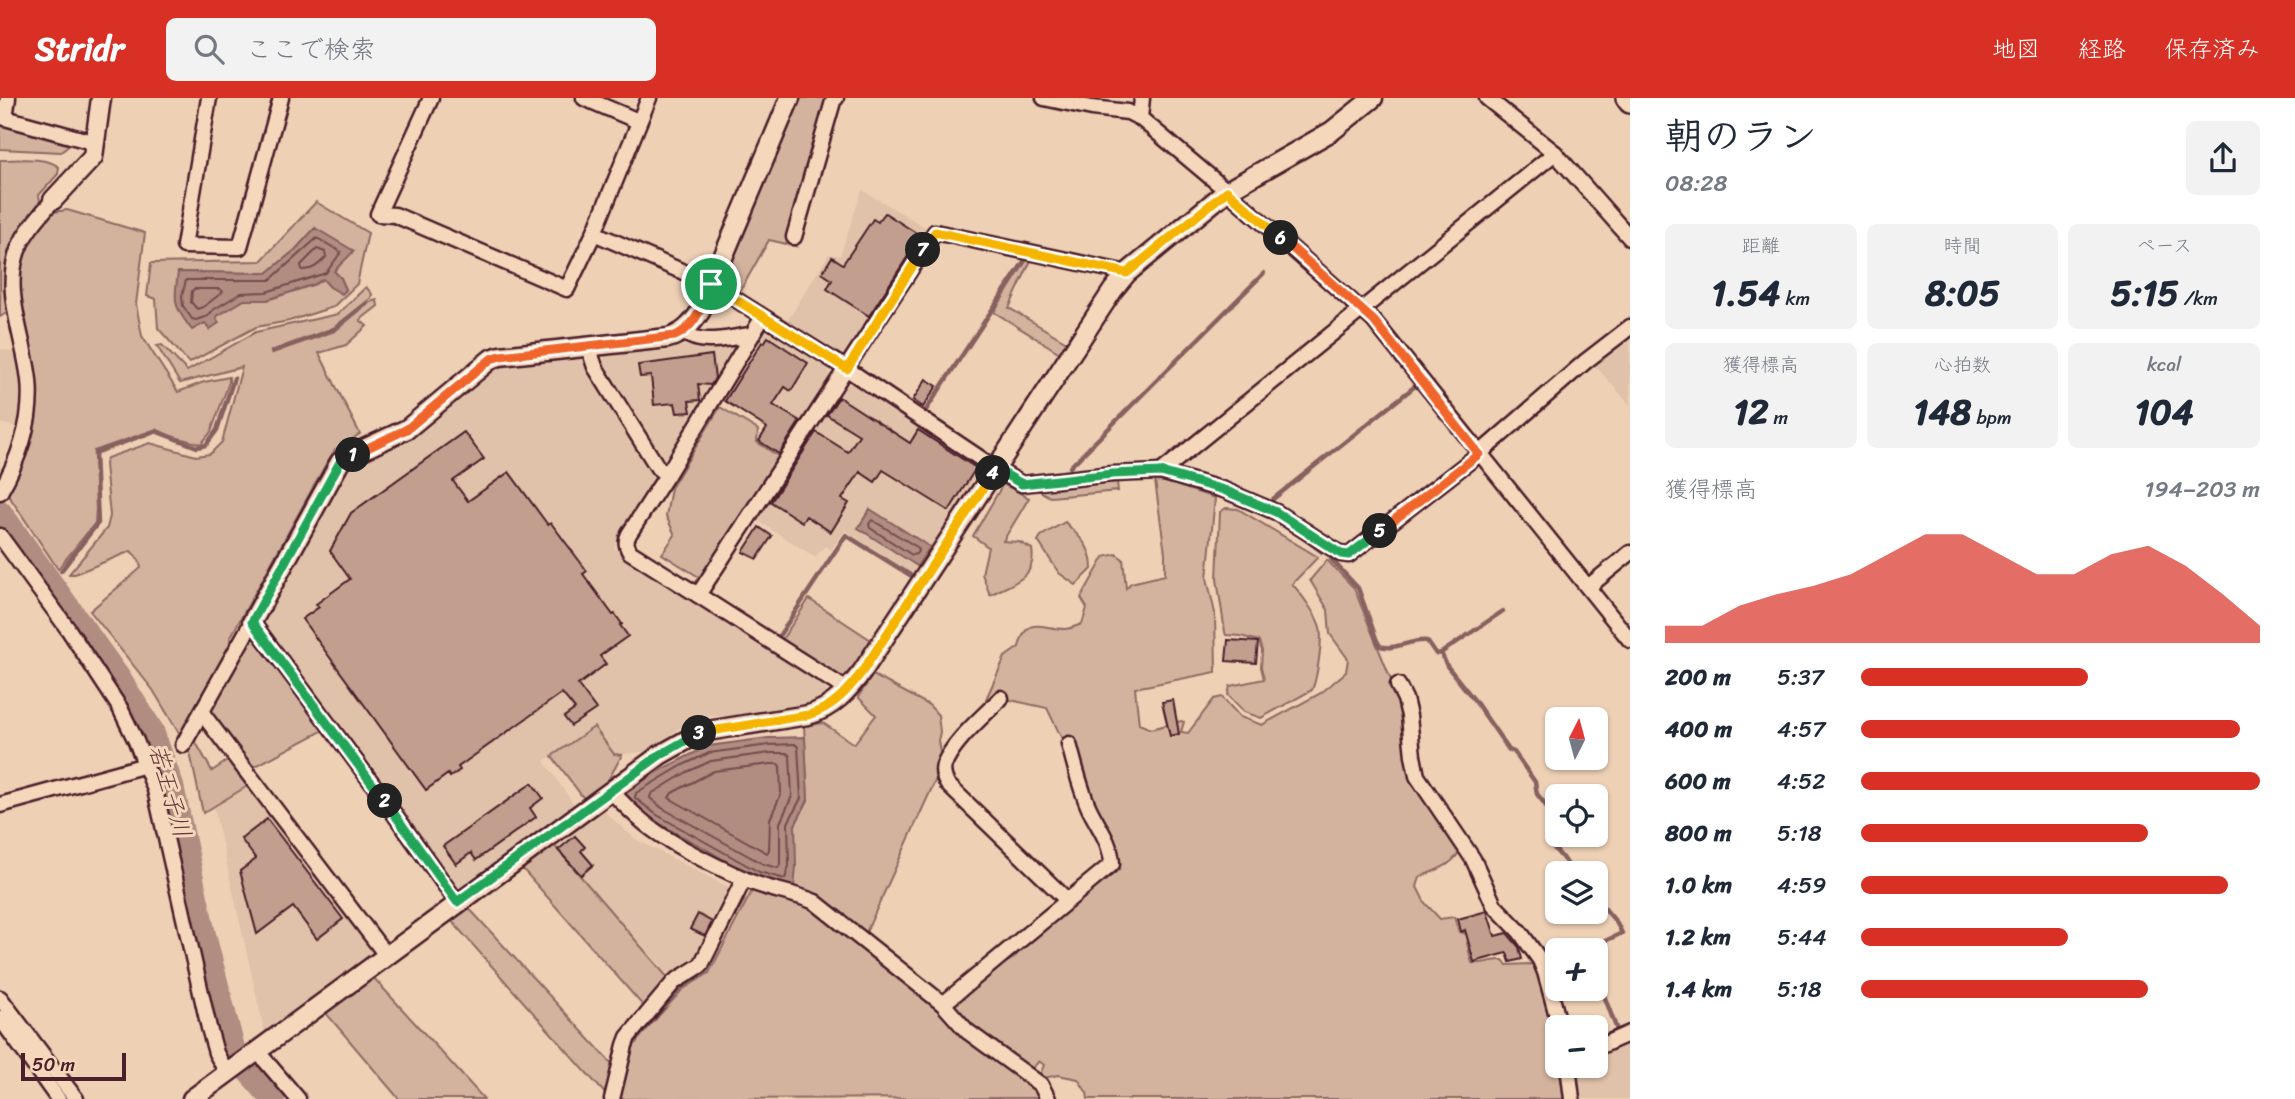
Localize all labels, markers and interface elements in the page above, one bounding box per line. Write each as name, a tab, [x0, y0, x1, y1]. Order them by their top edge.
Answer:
search box	[166, 18, 656, 81]
text: Stridr	[35, 20, 124, 78]
text: ここで検索	[246, 26, 376, 72]
text: 地図	[1992, 28, 2040, 70]
text: 経路	[2078, 28, 2126, 70]
text: 保存済み	[2164, 28, 2260, 70]
icon: search	[190, 30, 228, 68]
text: 朝のラン	[1665, 103, 1817, 170]
button: share	[2186, 121, 2260, 195]
text: 08:28	[1665, 163, 1728, 204]
pin: 6	[1264, 220, 1298, 256]
text: 6	[1275, 221, 1286, 254]
text: 距離	[1742, 229, 1780, 262]
text: 時間	[1943, 229, 1982, 262]
text: ペース	[2136, 229, 2192, 262]
pin: 7	[906, 232, 940, 268]
text: 7	[917, 233, 928, 266]
pin	[681, 254, 741, 314]
text: 1.54	[1712, 262, 1780, 324]
text: 8:05	[1925, 262, 2000, 324]
text: 5:15	[2110, 262, 2179, 324]
icon: arrive	[692, 265, 730, 303]
text: km	[1780, 282, 1810, 315]
text: /km	[2179, 282, 2218, 315]
text: 獲得標高	[1723, 348, 1799, 381]
text: 心拍数	[1934, 348, 1991, 381]
text: kcal	[2147, 348, 2181, 381]
text: 12	[1733, 381, 1769, 443]
text: 148	[1913, 381, 1971, 443]
text: 104	[2135, 381, 2194, 443]
text: m	[1769, 401, 1788, 434]
text: bpm	[1971, 401, 2011, 434]
pin: 1	[336, 438, 370, 472]
text: 1	[348, 438, 357, 471]
pin: 4	[976, 456, 1010, 490]
text: 4	[987, 456, 998, 489]
text: 獲得標高	[1665, 469, 1757, 510]
text: 194–203 m	[2145, 469, 2260, 510]
pin: 5	[1362, 514, 1398, 548]
text: 5	[1374, 514, 1385, 547]
text: 200 m	[1665, 657, 1731, 698]
text: 5:37	[1777, 657, 1824, 698]
north arrow	[1545, 707, 1608, 770]
map controls	[1545, 707, 1608, 1078]
text: 400 m	[1665, 709, 1732, 750]
text: 4:57	[1777, 709, 1826, 750]
pin: 3	[682, 716, 716, 750]
text: 3	[693, 716, 704, 749]
water label: 若王子川	[137, 739, 203, 843]
text: 600 m	[1665, 761, 1731, 802]
text: 4:52	[1777, 761, 1826, 802]
pin: 2	[368, 784, 402, 818]
text: 2	[379, 784, 390, 817]
button: locate	[1545, 784, 1608, 847]
text: 800 m	[1665, 813, 1732, 854]
text: 5:18	[1777, 813, 1822, 854]
button: layers	[1545, 861, 1608, 924]
text: 1.0 km	[1665, 865, 1732, 906]
text: 4:59	[1777, 865, 1827, 906]
text: 1.2 km	[1665, 917, 1731, 958]
text: 5:44	[1777, 917, 1827, 958]
button: +	[1545, 938, 1608, 1001]
text: 1.4 km	[1665, 969, 1732, 1010]
text: 5:18	[1777, 969, 1822, 1010]
button: −	[1545, 1015, 1608, 1078]
text: 50 m	[32, 1048, 75, 1081]
scale bar	[21, 1050, 126, 1082]

